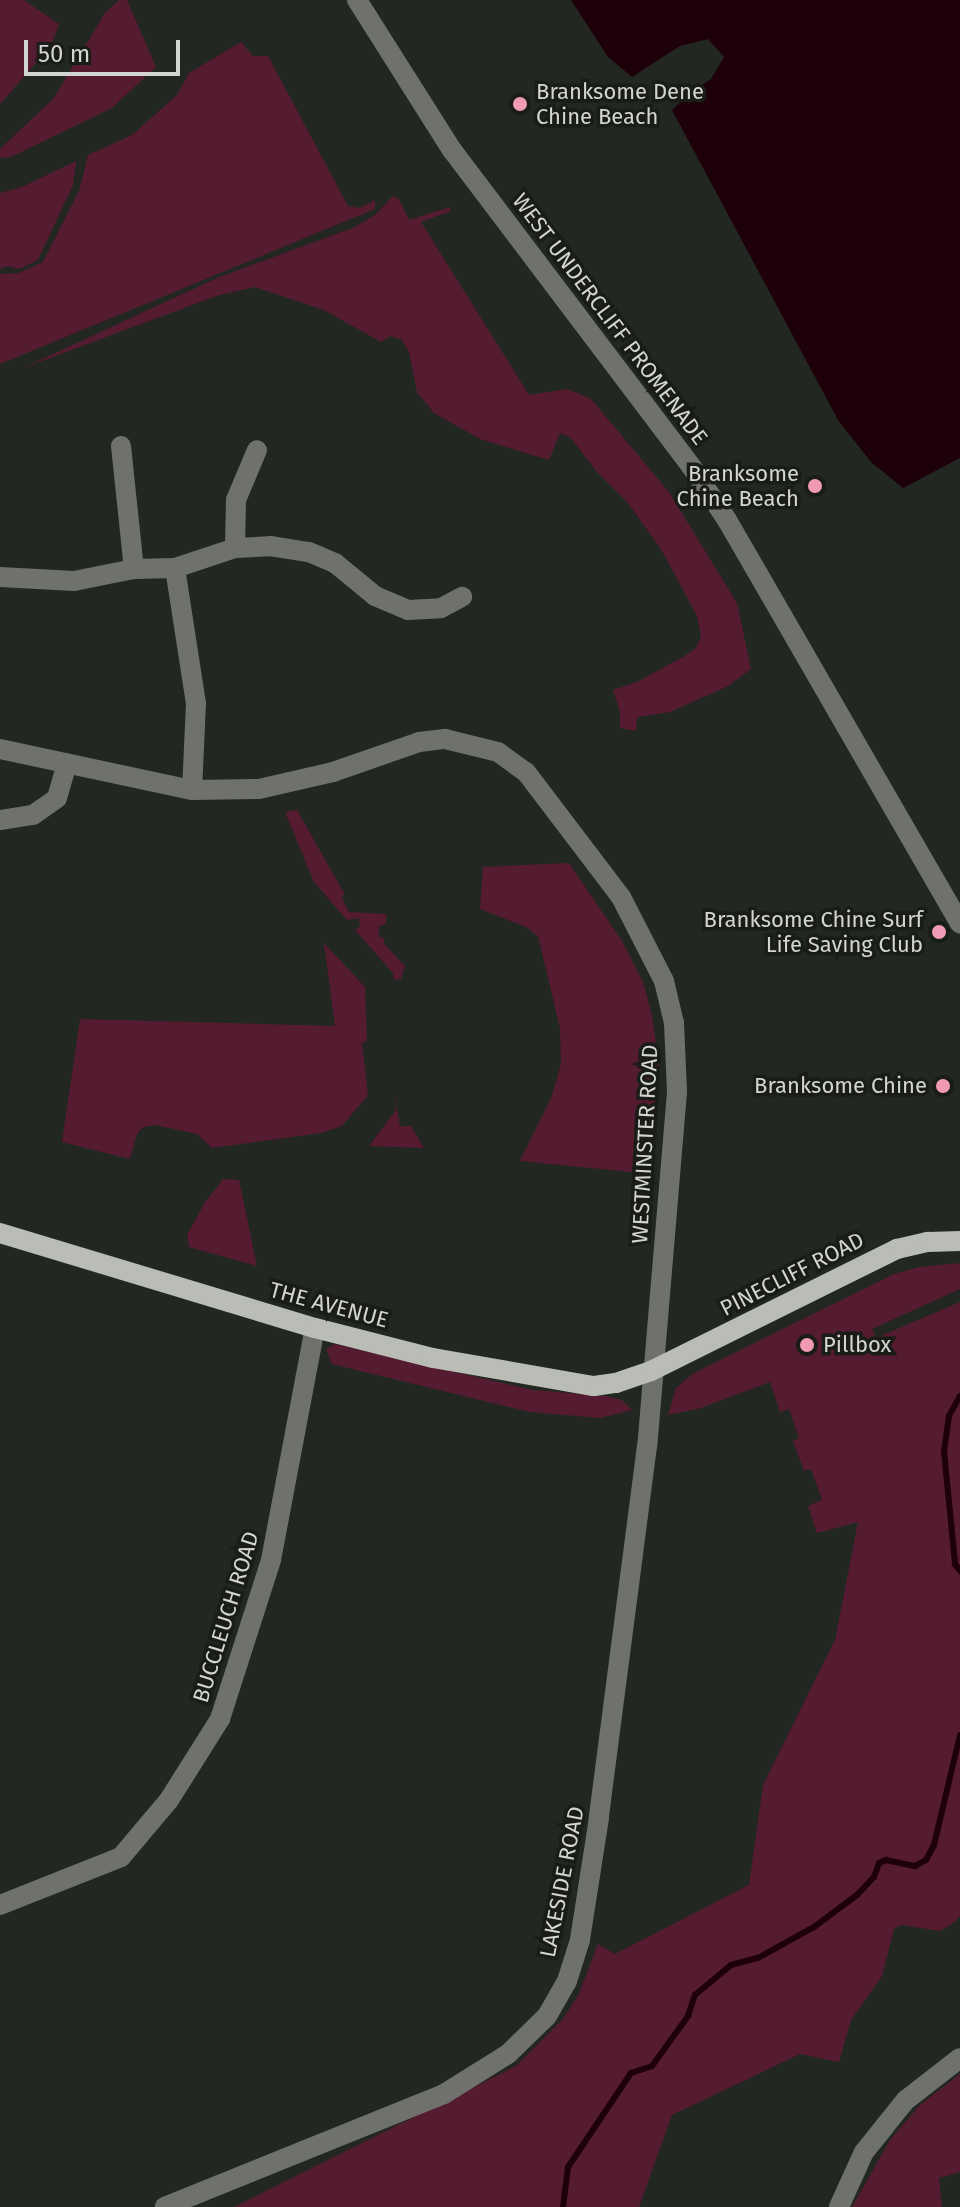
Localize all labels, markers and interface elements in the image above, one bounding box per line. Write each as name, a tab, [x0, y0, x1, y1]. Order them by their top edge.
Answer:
scale bar	[28, 24, 184, 74]
text: 50 m	[38, 40, 90, 68]
place label: Branksome Dene Chine Beach	[536, 78, 704, 130]
marker: Branksome Dene Chine Beach	[511, 95, 529, 113]
street label: WEST UNDERCLIFF PROMENADE	[507, 188, 713, 450]
place label: Branksome Chine Beach	[677, 460, 799, 512]
marker: Branksome Chine Beach	[806, 477, 824, 495]
place label: Branksome Chine Surf Life Saving Club	[704, 906, 923, 958]
marker: Branksome Chine Surf Life Saving Club	[930, 923, 948, 941]
street label: WESTMINSTER ROAD	[627, 1044, 663, 1244]
place label: Branksome Chine	[754, 1073, 927, 1099]
marker: Branksome Chine	[934, 1077, 952, 1095]
street label: PINECLIFF ROAD	[716, 1226, 868, 1322]
street label: THE AVENUE	[267, 1277, 391, 1333]
place label: Pillbox	[823, 1332, 891, 1358]
marker: Pillbox	[798, 1336, 816, 1354]
street label: BUCCLEUCH ROAD	[187, 1528, 265, 1706]
street label: LAKESIDE ROAD	[534, 1804, 590, 1960]

